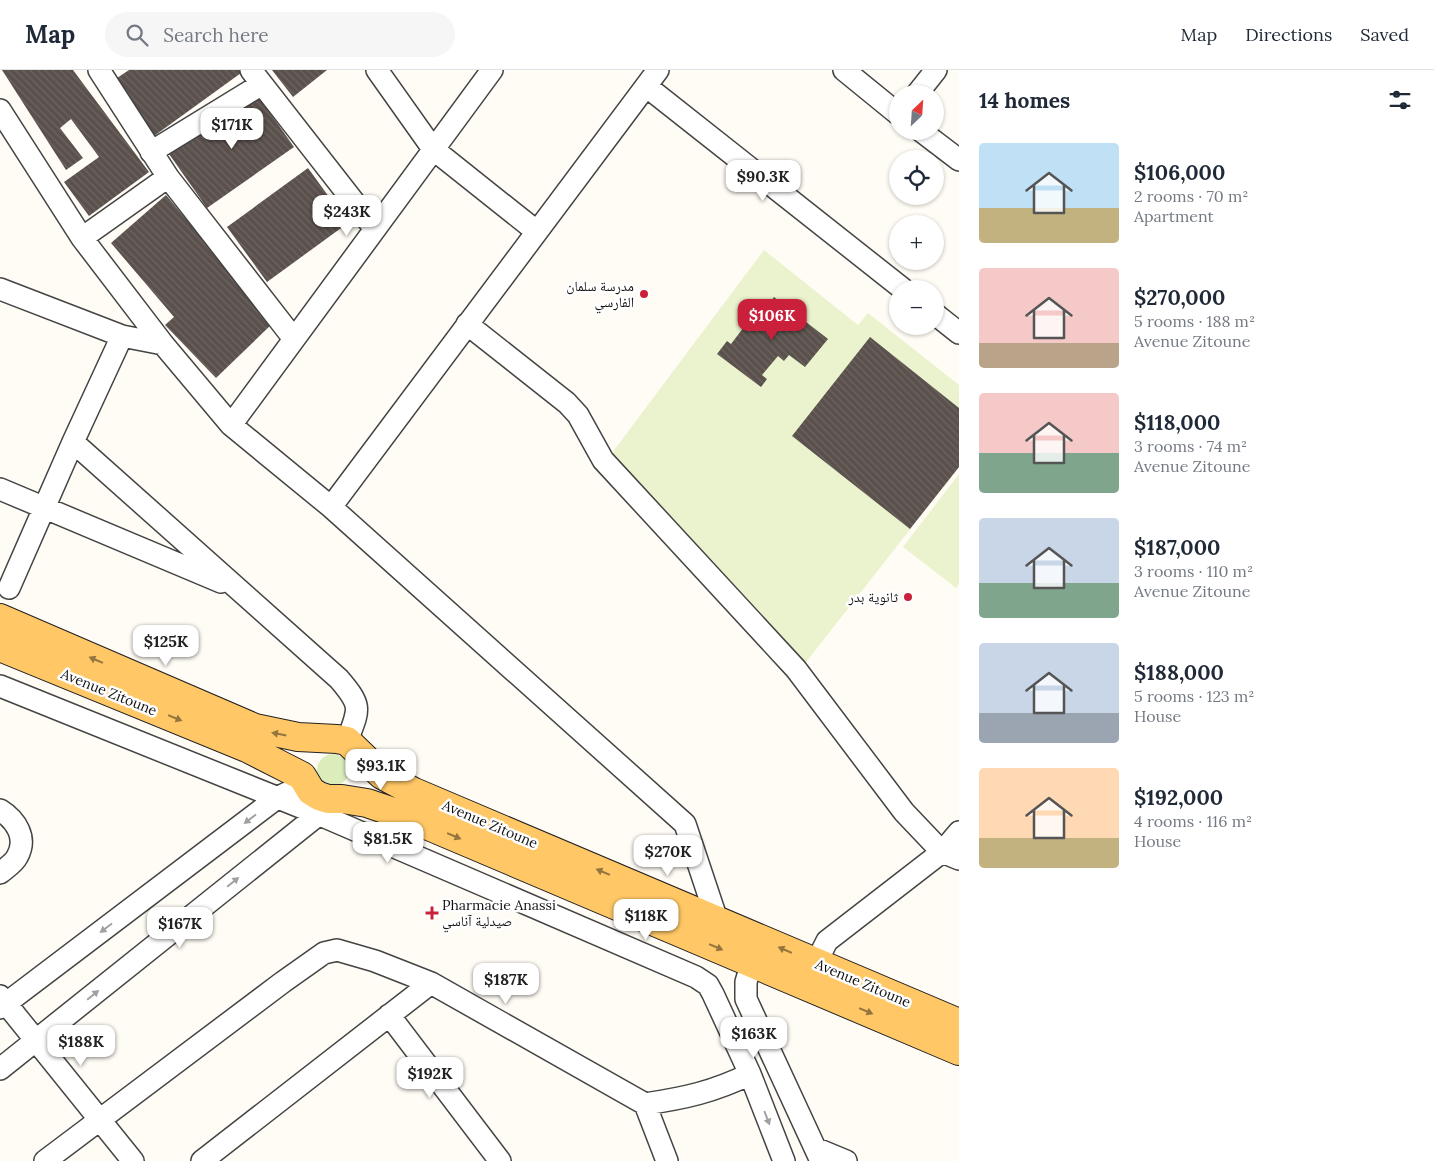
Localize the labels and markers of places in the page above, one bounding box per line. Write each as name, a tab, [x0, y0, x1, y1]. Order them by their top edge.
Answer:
pin: $171K	[197, 108, 267, 150]
pin: $90.3K	[722, 160, 804, 202]
pin: $243K	[312, 194, 382, 237]
place label: مدرسة سلمان الفارسي	[566, 277, 634, 314]
marker: مدرسة سلمان الفارسي	[638, 288, 650, 300]
pin: $106K	[737, 298, 807, 341]
place label: ثانوية بدر	[848, 588, 898, 606]
marker: ثانوية بدر	[902, 591, 914, 603]
pin: $125K	[131, 624, 201, 667]
pin: $93.1K	[340, 748, 422, 791]
pin: $81.5K	[347, 822, 429, 864]
pin: $270K	[633, 834, 703, 877]
place label: Pharmacie Anassi صيدلية آناسي	[442, 896, 556, 933]
pin: $118K	[611, 898, 681, 941]
pin: $167K	[145, 906, 215, 949]
marker: Pharmacie Anassi صيدلية آناسي	[426, 907, 438, 919]
pin: $187K	[471, 962, 541, 1005]
pin: $163K	[719, 1016, 789, 1059]
pin: $188K	[46, 1024, 116, 1067]
pin: $192K	[395, 1056, 465, 1099]

